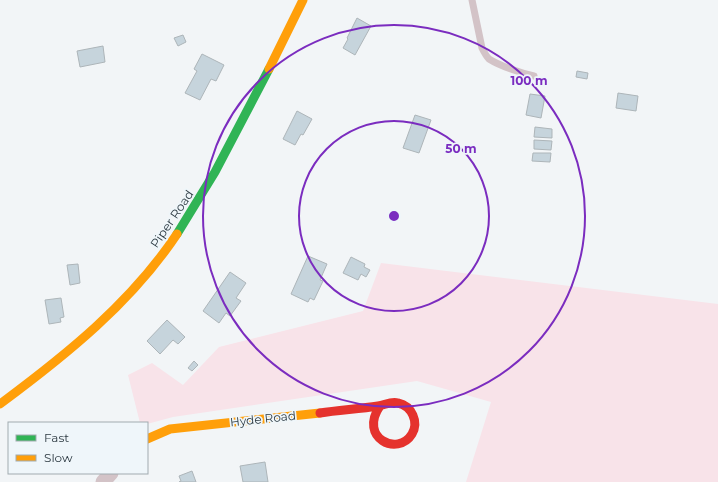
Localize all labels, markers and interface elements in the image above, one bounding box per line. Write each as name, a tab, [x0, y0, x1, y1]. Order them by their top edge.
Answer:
text: 100 m	[511, 73, 547, 88]
text: 50 m	[445, 141, 477, 156]
street label: Piper Road	[147, 187, 196, 251]
centre of rings	[387, 209, 401, 223]
street label: Hyde Road	[229, 408, 297, 429]
legend	[8, 422, 148, 474]
text: Fast	[44, 430, 69, 445]
text: Slow	[44, 450, 73, 465]

